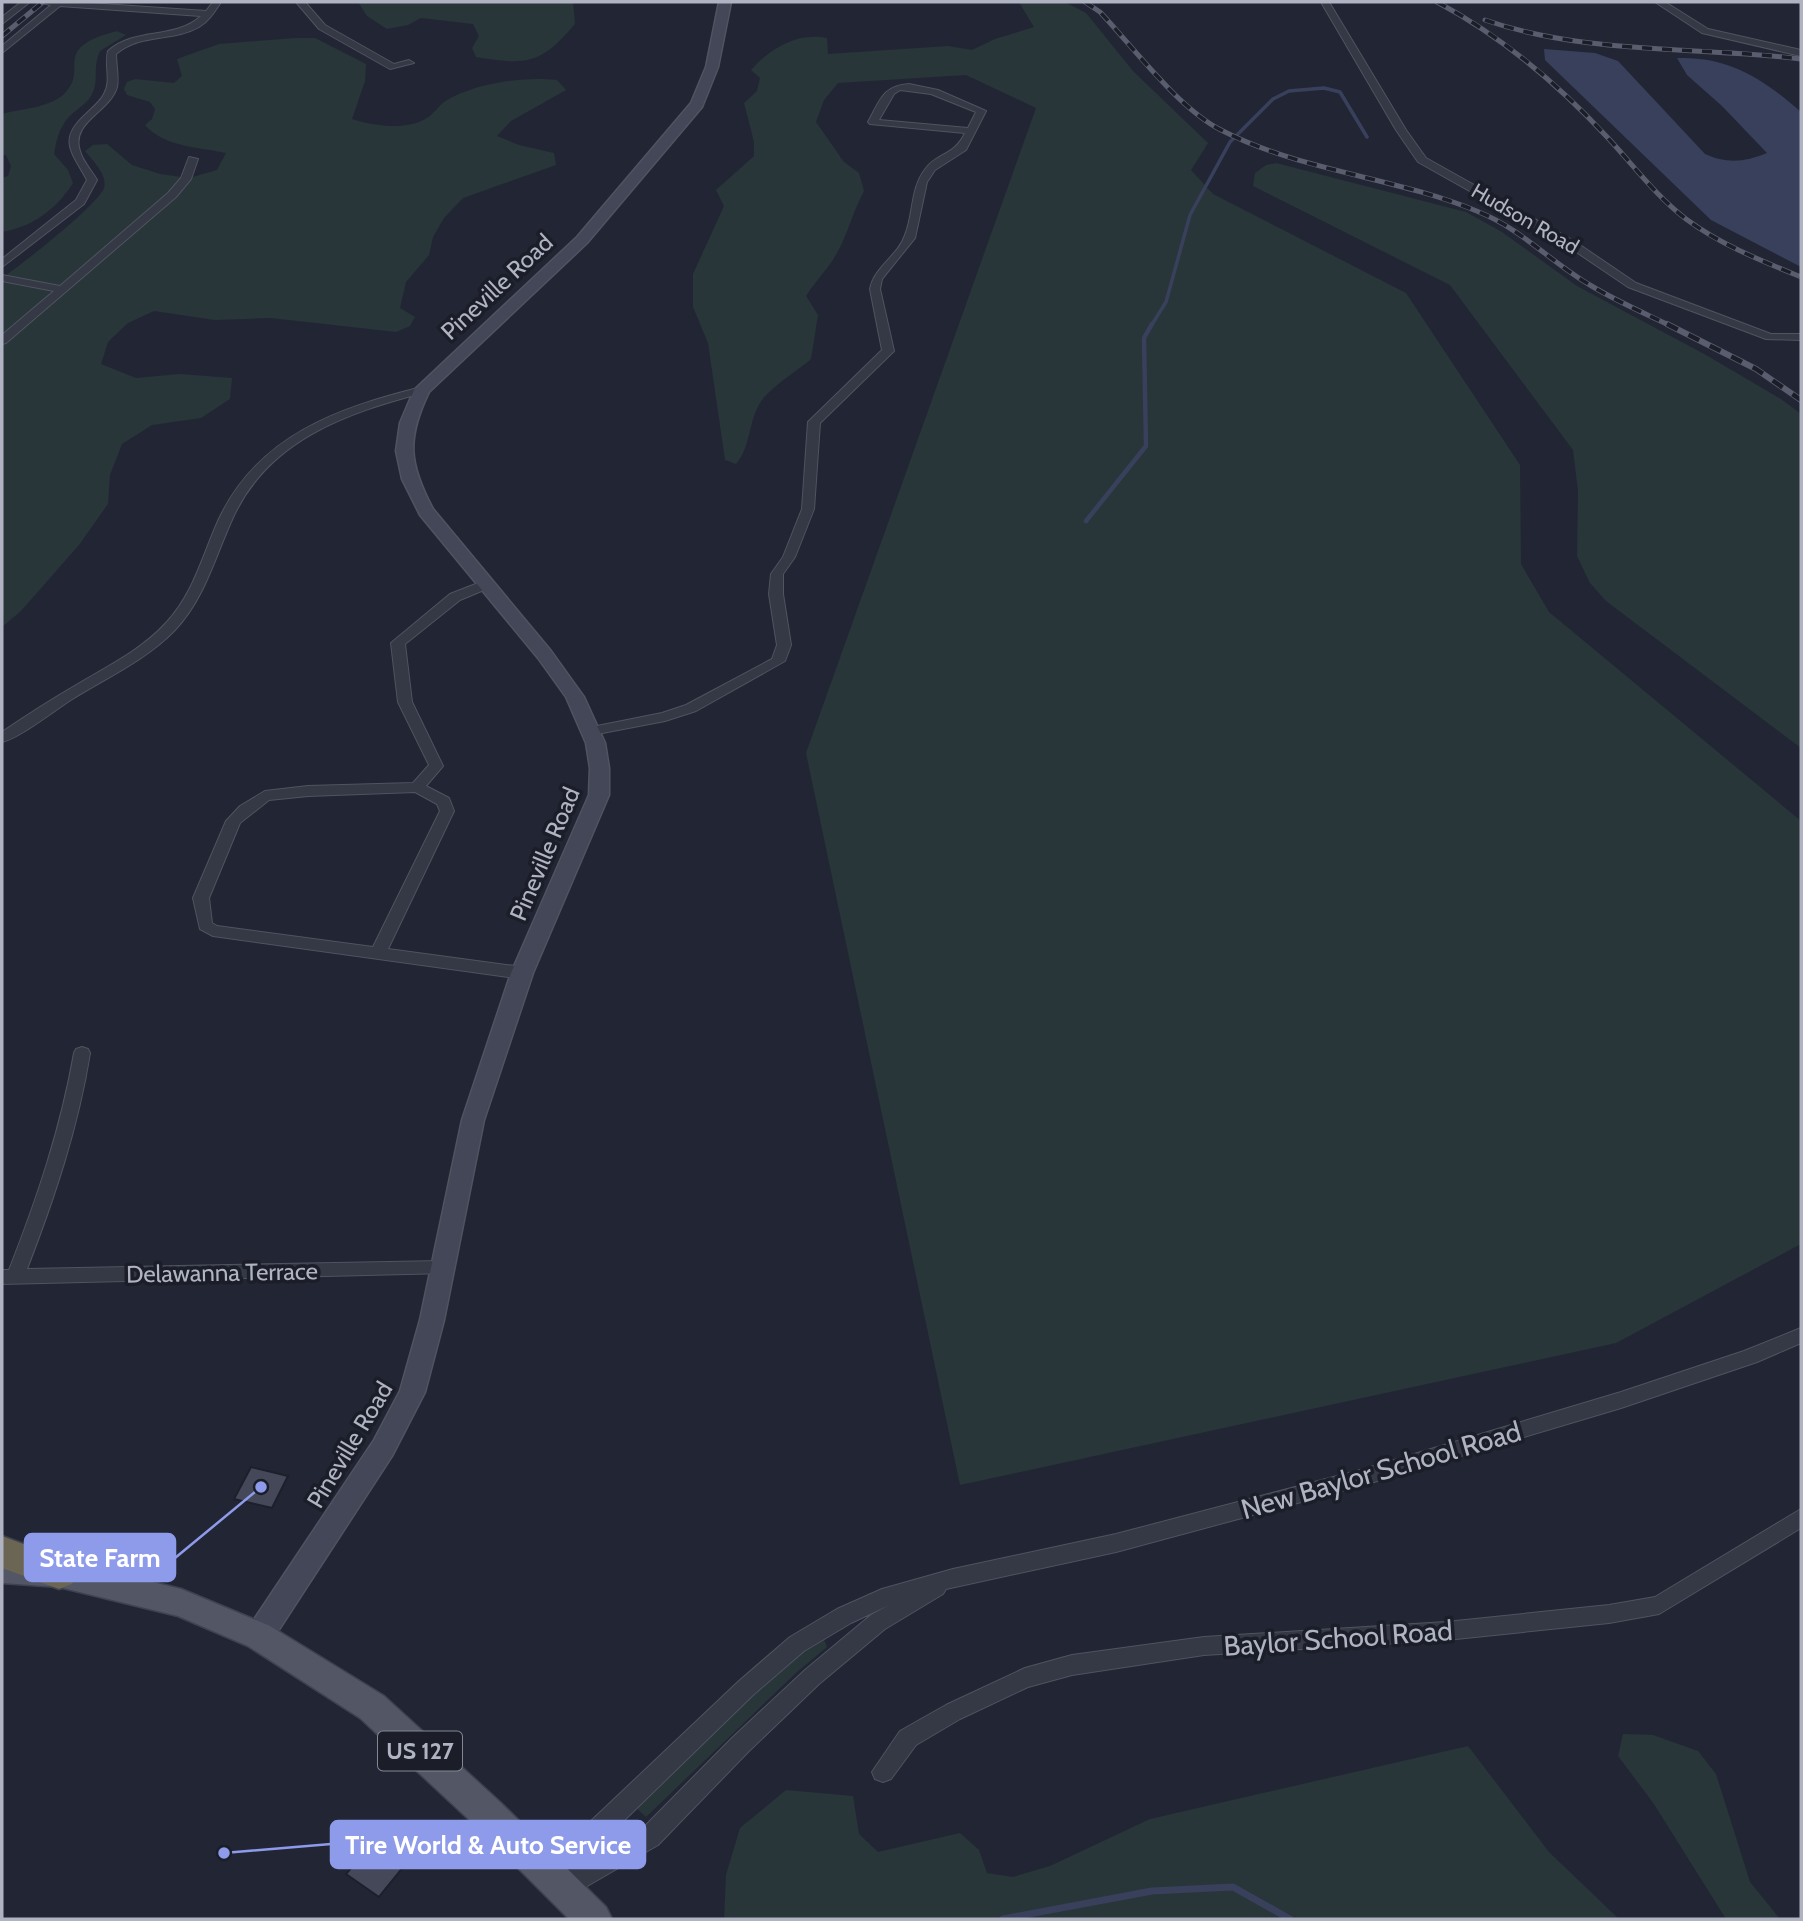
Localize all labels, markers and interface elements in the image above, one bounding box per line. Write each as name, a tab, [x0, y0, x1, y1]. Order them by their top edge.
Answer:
street label: Hudson Road	[1467, 178, 1583, 259]
street label: Pineville Road	[435, 228, 559, 346]
street label: Pineville Road	[503, 783, 586, 925]
street label: Delawanna Terrace	[126, 1256, 318, 1289]
street label: Pineville Road	[301, 1376, 399, 1513]
street label: New Baylor School Road	[1237, 1414, 1525, 1526]
callout: State Farm	[25, 1534, 175, 1581]
text: State Farm	[39, 1542, 161, 1574]
street label: Baylor School Road	[1222, 1613, 1454, 1663]
road number: US 127	[378, 1732, 462, 1770]
callout: Tire World & Auto Service	[331, 1821, 645, 1868]
text: Tire World & Auto Service	[345, 1829, 631, 1861]

